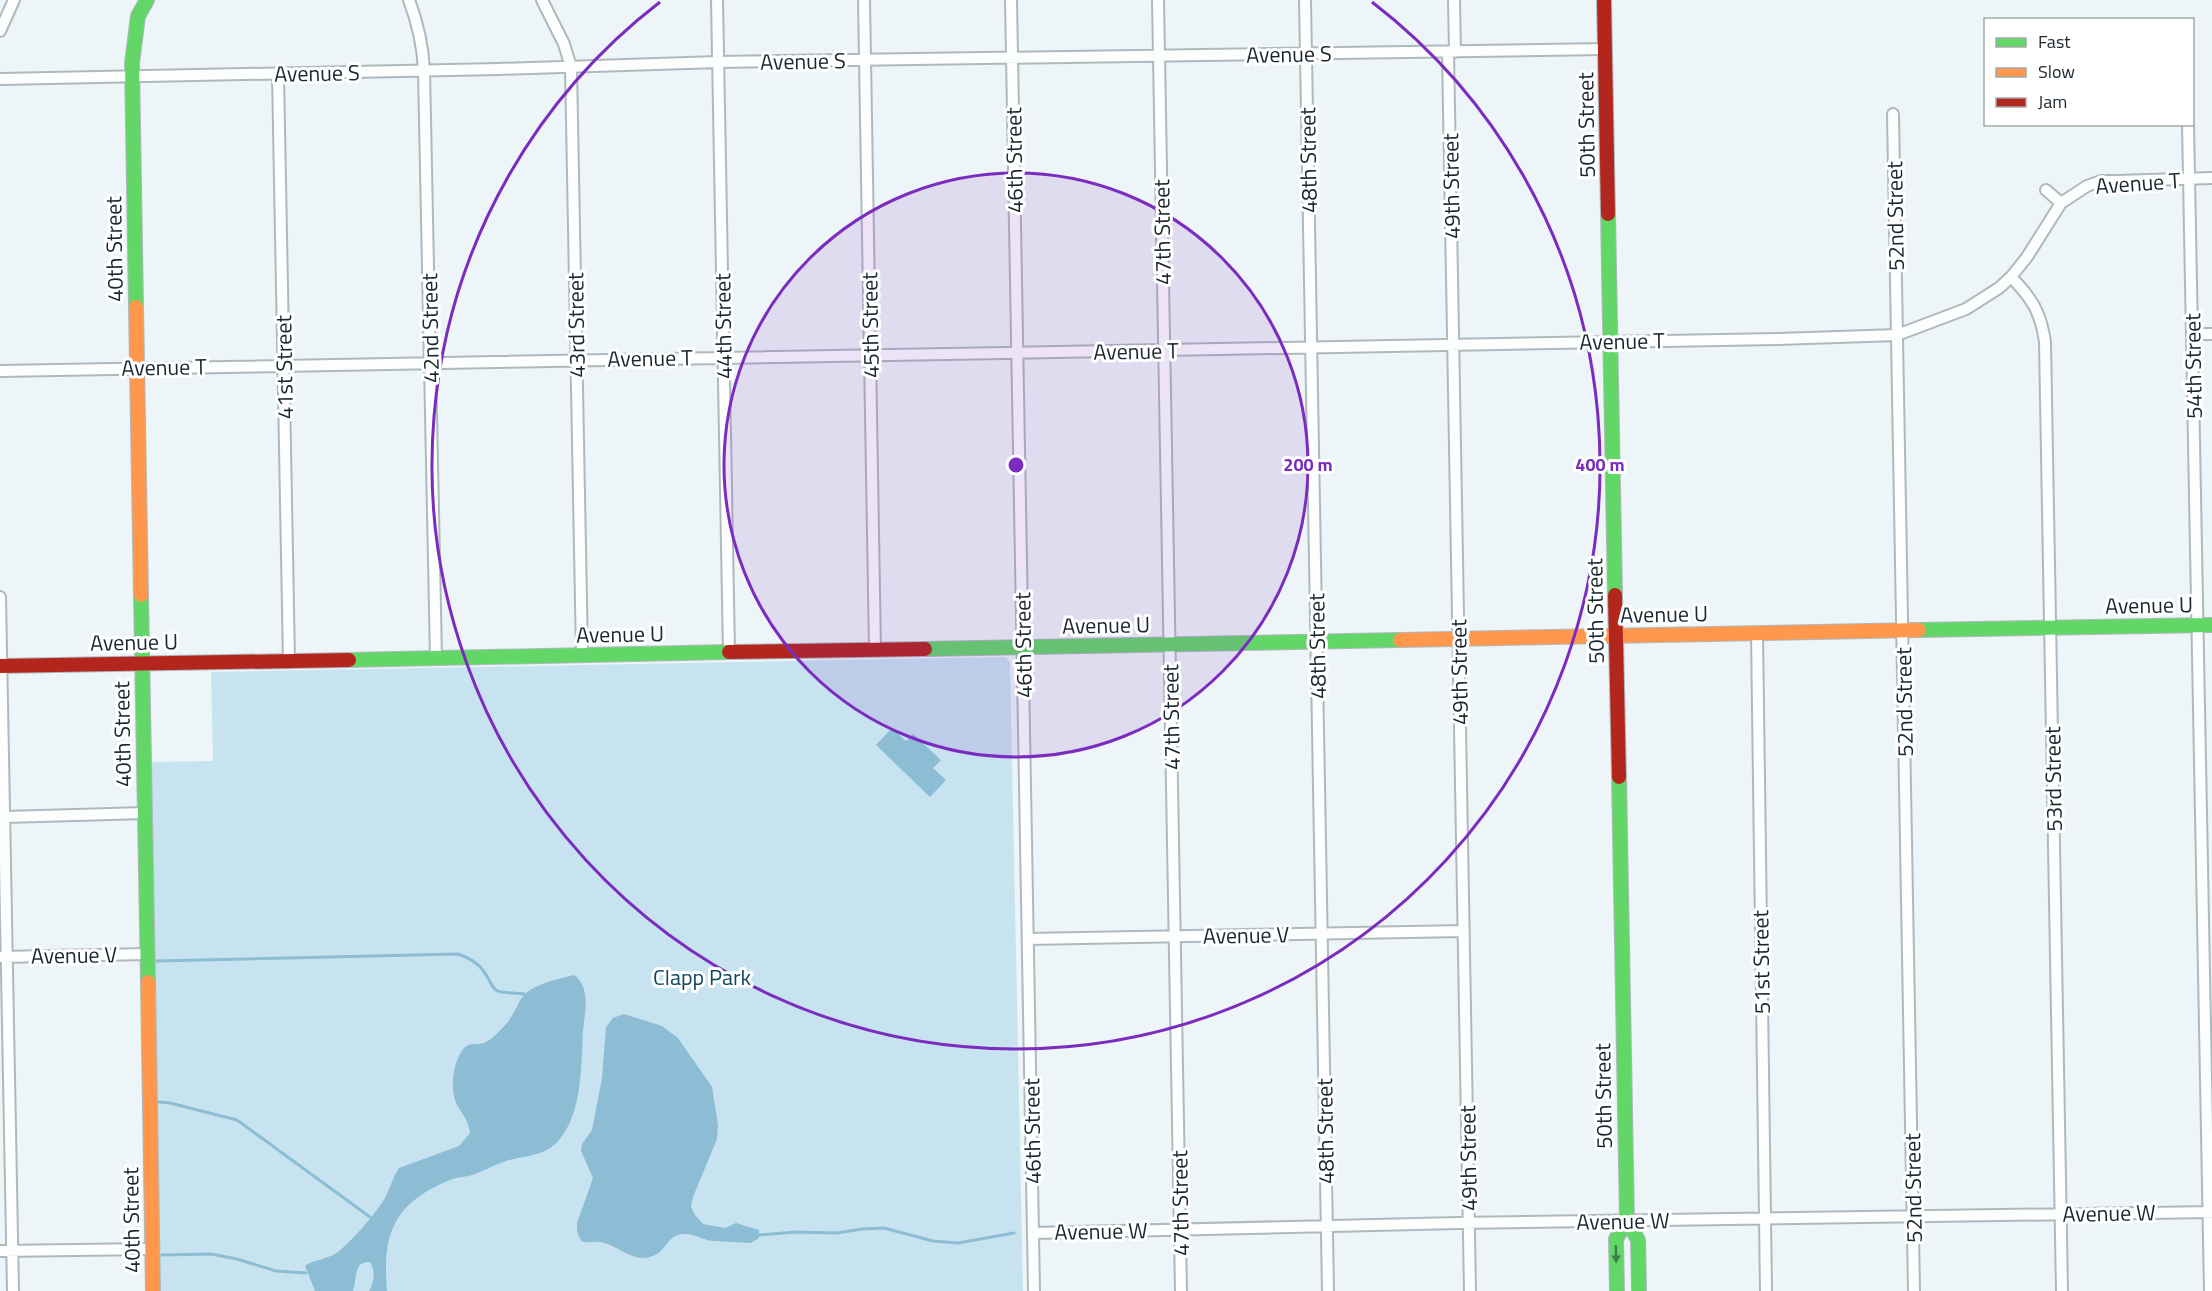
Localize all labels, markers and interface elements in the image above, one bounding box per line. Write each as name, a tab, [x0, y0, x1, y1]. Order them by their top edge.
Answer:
legend	[1984, 18, 2194, 126]
text: Fast	[2038, 28, 2071, 55]
street label: Avenue S	[1246, 36, 1332, 72]
street label: Avenue S	[760, 43, 846, 79]
street label: Avenue S	[274, 55, 360, 91]
text: Slow	[2038, 58, 2075, 85]
street label: 50th Street	[1568, 72, 1604, 178]
text: Jam	[2038, 88, 2067, 115]
street label: 46th Street	[996, 107, 1032, 213]
street label: 48th Street	[1290, 107, 1326, 213]
street label: 49th Street	[1433, 133, 1469, 239]
street label: 52nd Street	[1877, 161, 1913, 271]
street label: Avenue T	[2094, 163, 2182, 203]
street label: 47th Street	[1144, 179, 1180, 285]
street label: 40th Street	[96, 196, 132, 302]
street label: 43rd Street	[558, 272, 594, 378]
street label: 45th Street	[852, 272, 888, 378]
street label: 42nd Street	[412, 273, 448, 383]
street label: 44th Street	[705, 273, 741, 379]
street label: 54th Street	[2175, 313, 2211, 419]
street label: 41st Street	[266, 314, 302, 419]
street label: Avenue T	[1579, 323, 1665, 359]
street label: Avenue T	[1093, 333, 1179, 369]
street label: Avenue T	[607, 340, 693, 376]
street label: Avenue T	[121, 349, 207, 385]
text: 200 m	[1283, 451, 1333, 478]
text: 400 m	[1575, 451, 1625, 478]
centre of rings	[1006, 455, 1026, 475]
street label: 50th Street	[1577, 558, 1613, 664]
street label: Avenue U	[2105, 587, 2193, 623]
street label: 46th Street	[1005, 592, 1041, 698]
street label: 48th Street	[1299, 593, 1335, 699]
street label: Avenue U	[1620, 596, 1708, 632]
street label: Avenue U	[1062, 607, 1150, 643]
street label: Avenue U	[576, 616, 664, 652]
street label: 49th Street	[1441, 619, 1477, 725]
street label: Avenue U	[90, 624, 178, 660]
street label: 52nd Street	[1886, 647, 1922, 757]
street label: 47th Street	[1153, 664, 1189, 770]
street label: 40th Street	[104, 681, 140, 787]
street label: 53rd Street	[2035, 726, 2071, 832]
street label: 51st Street	[1743, 909, 1779, 1014]
street label: Avenue V	[1202, 917, 1290, 953]
street label: Avenue V	[30, 937, 118, 973]
park label: Clapp Park	[653, 960, 752, 994]
street label: 50th Street	[1585, 1043, 1621, 1149]
street label: 46th Street	[1014, 1078, 1050, 1184]
street label: 48th Street	[1307, 1078, 1343, 1184]
street label: 49th Street	[1450, 1105, 1486, 1211]
street label: 52nd Street	[1895, 1133, 1931, 1243]
street label: 47th Street	[1162, 1150, 1198, 1256]
street label: 40th Street	[113, 1167, 149, 1273]
street label: Avenue W	[2062, 1195, 2156, 1231]
street label: Avenue W	[1576, 1203, 1670, 1239]
street label: Avenue W	[1054, 1213, 1148, 1249]
one-way arrow	[1611, 1245, 1621, 1264]

